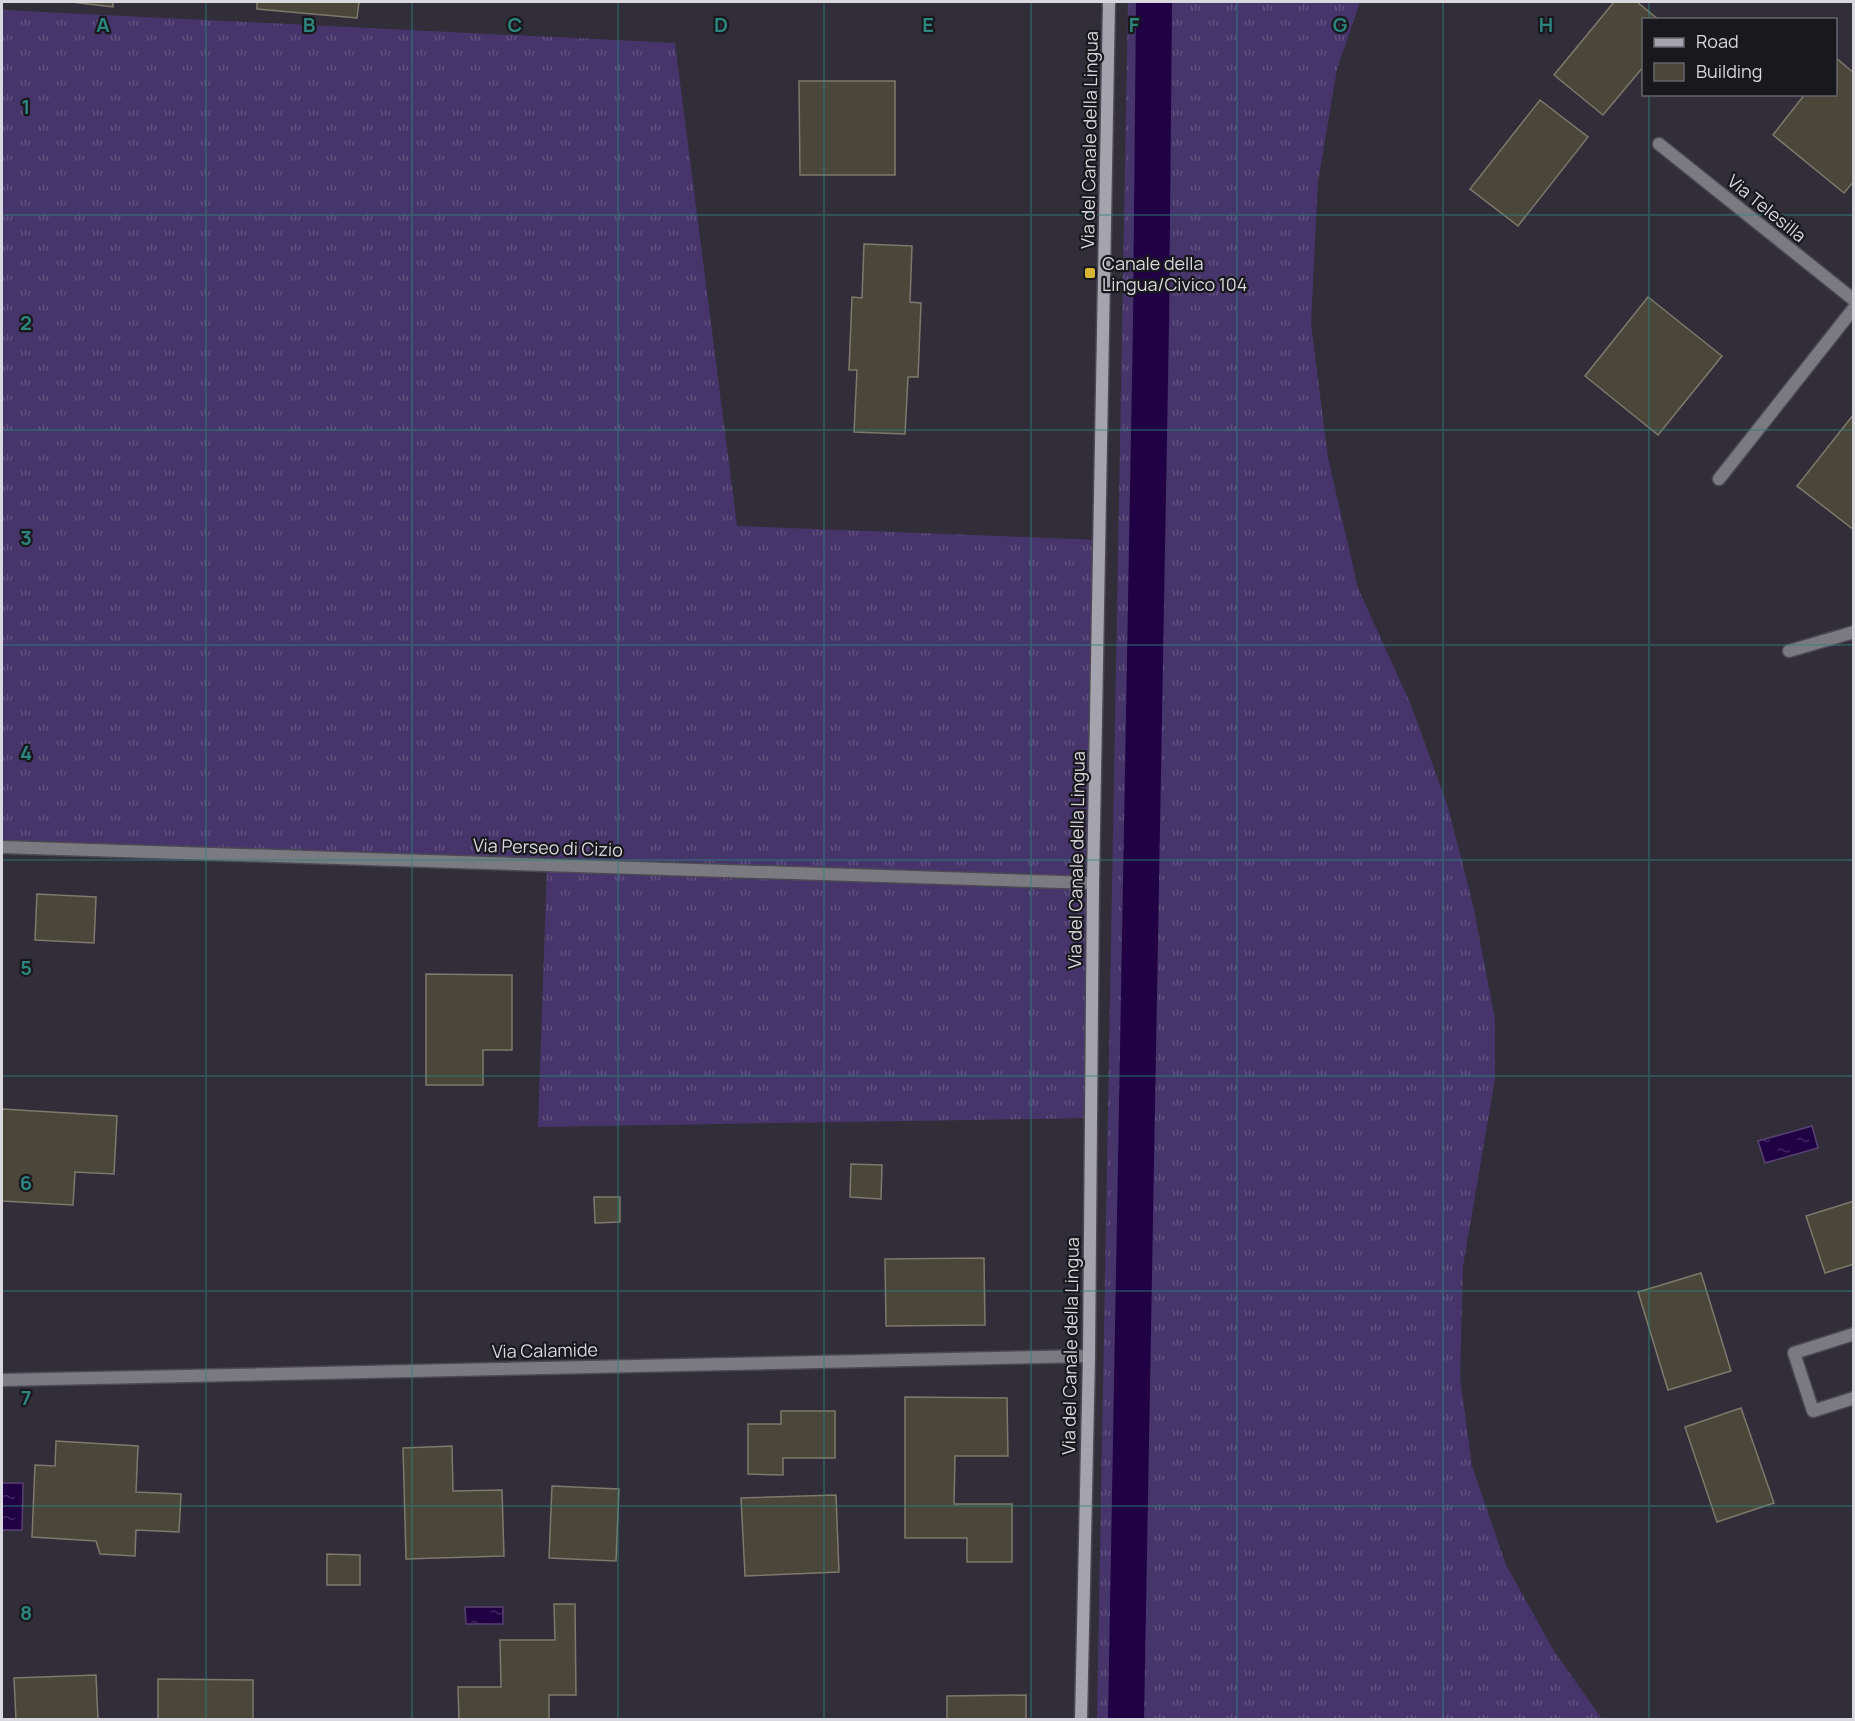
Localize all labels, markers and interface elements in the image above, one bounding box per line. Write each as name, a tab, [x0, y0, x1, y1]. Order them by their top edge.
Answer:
text: A	[96, 11, 110, 38]
text: B	[303, 11, 316, 38]
text: C	[508, 11, 522, 38]
text: D	[714, 11, 728, 38]
text: E	[922, 11, 934, 38]
text: F	[1129, 11, 1140, 38]
text: G	[1333, 11, 1348, 38]
text: H	[1539, 11, 1553, 38]
legend	[1642, 18, 1837, 96]
text: Road	[1696, 29, 1739, 53]
street label: Via del Canale della Lingua	[1075, 31, 1103, 249]
text: Building	[1696, 59, 1762, 83]
text: 1	[22, 93, 30, 120]
street label: Via Telesilla	[1723, 169, 1811, 247]
place label: Canale della Lingua/Civico 104	[1102, 251, 1247, 296]
marker: Canale della Lingua/Civico 104	[1083, 266, 1097, 280]
text: 2	[20, 309, 32, 336]
text: 3	[20, 524, 32, 551]
text: 4	[20, 739, 32, 766]
street label: Via del Canale della Lingua	[1062, 751, 1090, 969]
street label: Via Perseo di Cizio	[473, 832, 623, 862]
text: 5	[20, 954, 32, 981]
text: 6	[20, 1169, 32, 1196]
street label: Via del Canale della Lingua	[1056, 1237, 1084, 1455]
street label: Via Calamide	[492, 1337, 598, 1363]
text: 7	[21, 1384, 31, 1411]
text: 8	[20, 1599, 32, 1626]

